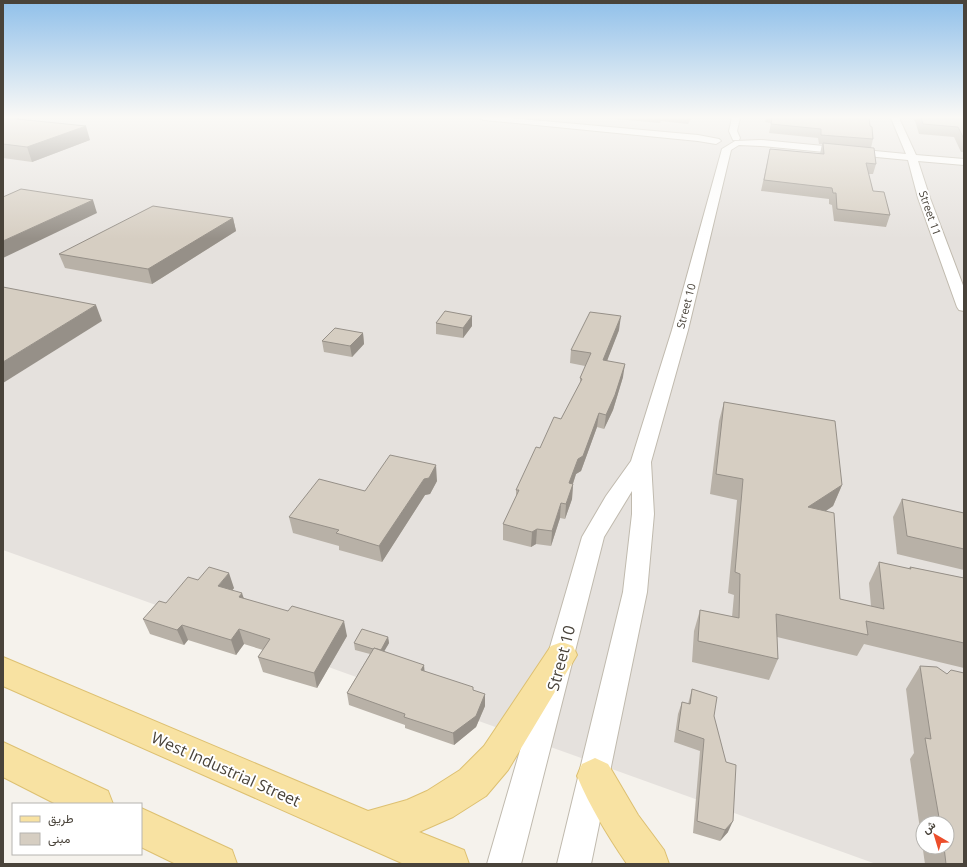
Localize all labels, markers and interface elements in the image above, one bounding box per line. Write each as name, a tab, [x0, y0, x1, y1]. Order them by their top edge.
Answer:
street label: Street 11	[916, 189, 945, 237]
street label: Street 10	[672, 282, 699, 330]
street label: Street 10	[542, 623, 580, 693]
street label: West Industrial Street	[148, 726, 304, 812]
legend	[12, 803, 142, 855]
text: طريق	[48, 810, 74, 827]
north arrow	[915, 815, 955, 855]
text: ش	[919, 817, 938, 837]
text: مبنى	[48, 830, 70, 847]

